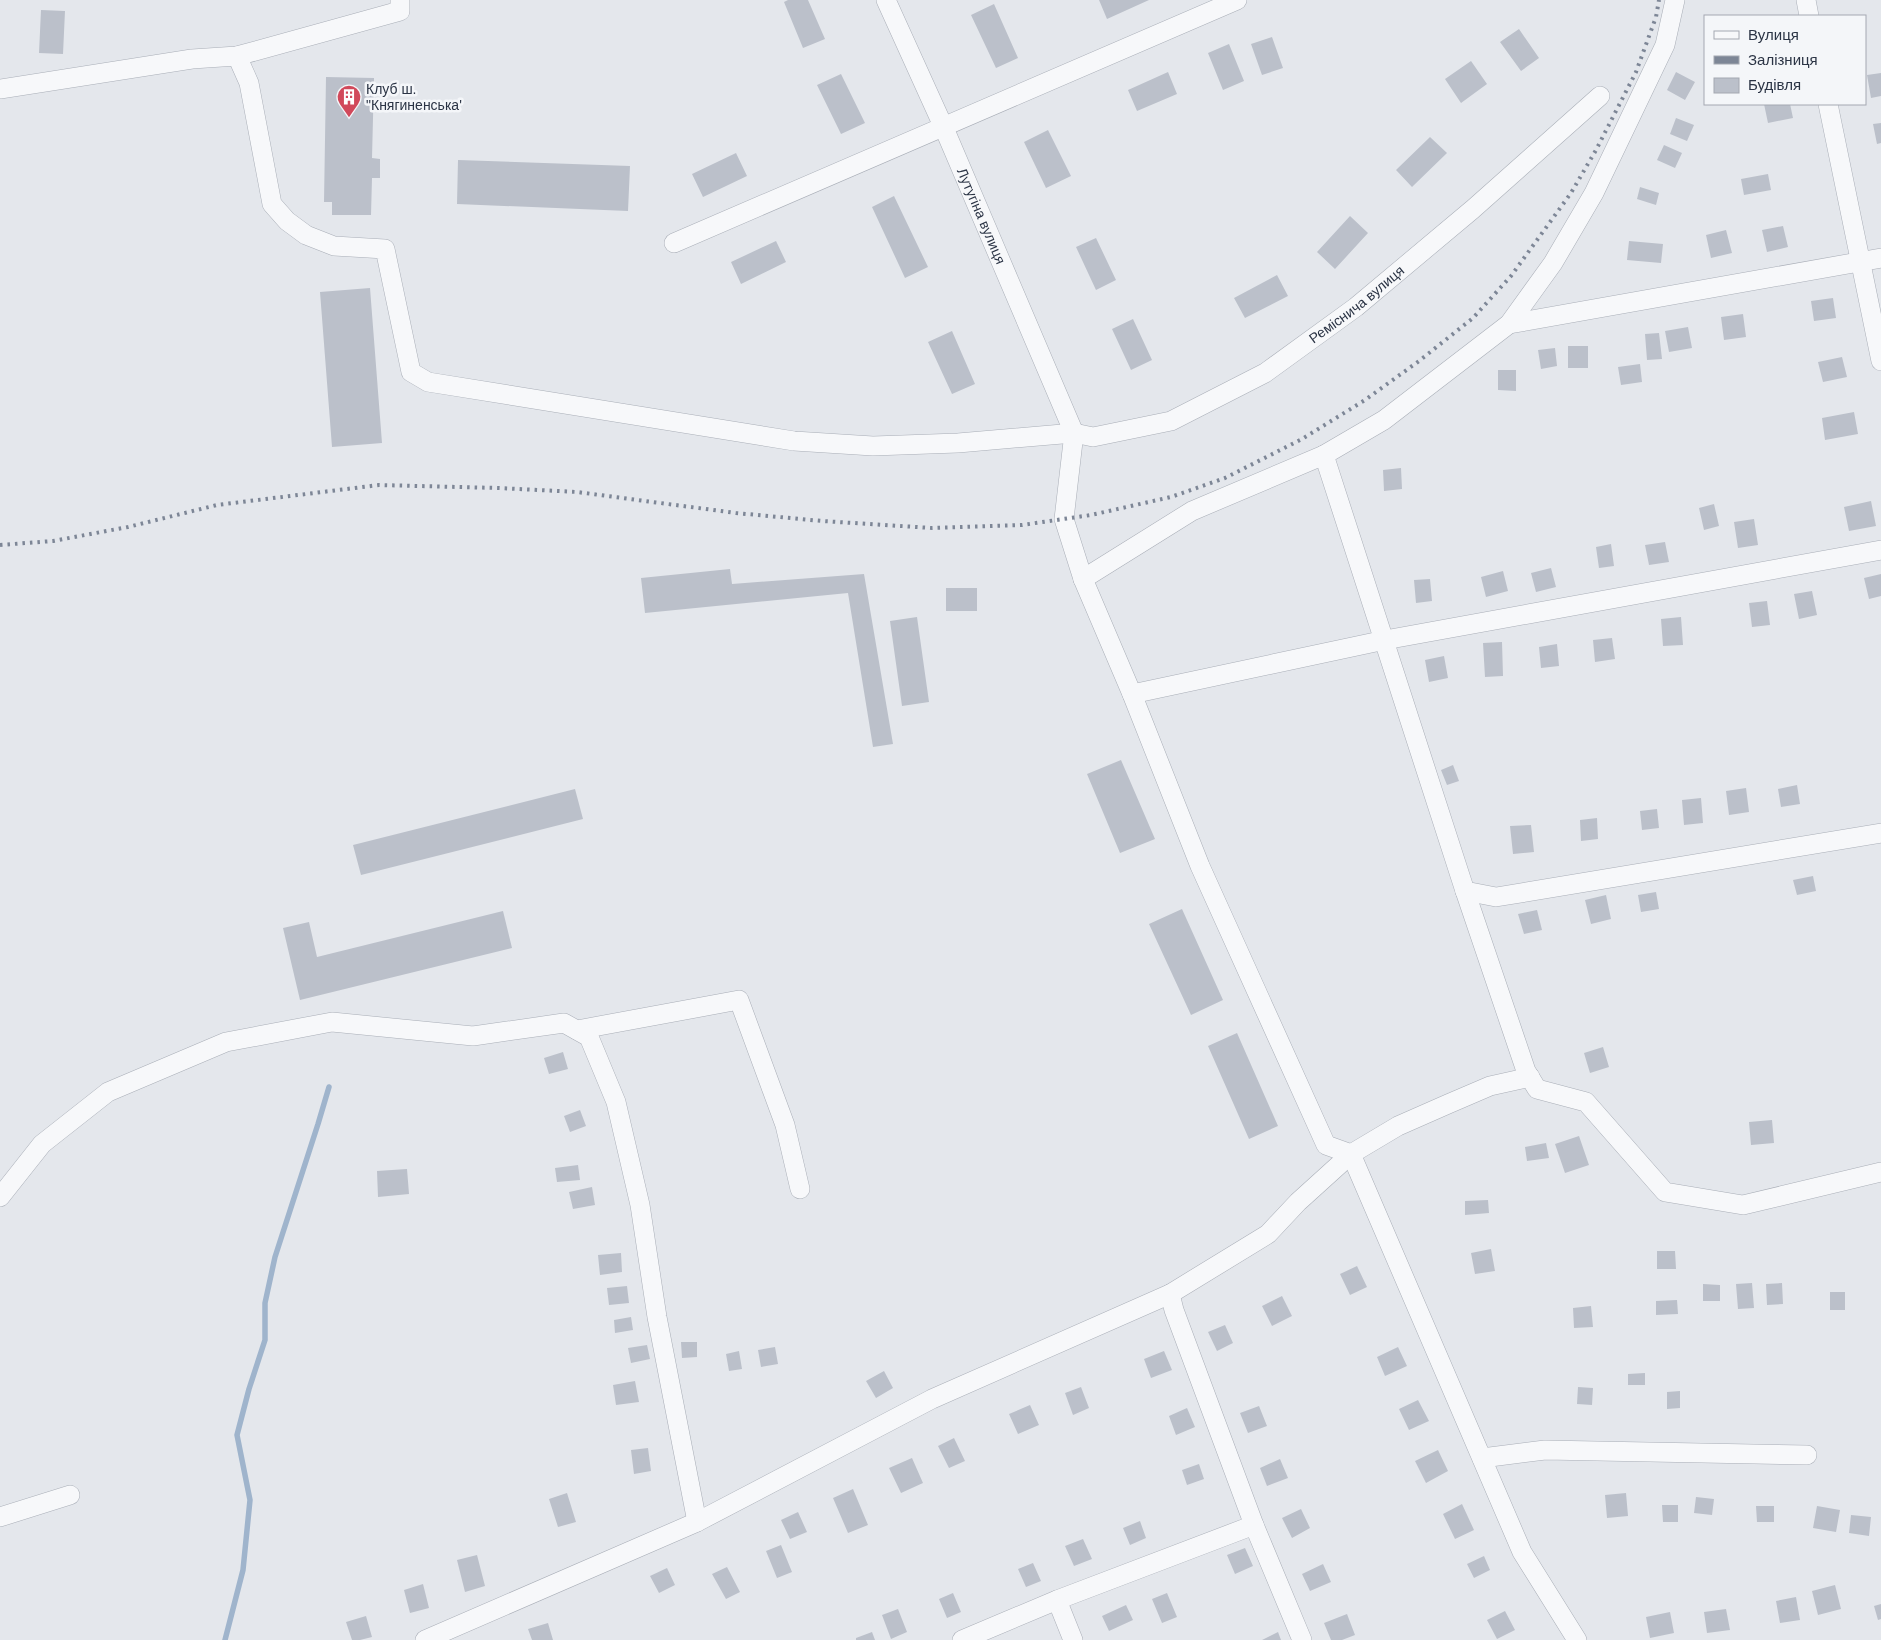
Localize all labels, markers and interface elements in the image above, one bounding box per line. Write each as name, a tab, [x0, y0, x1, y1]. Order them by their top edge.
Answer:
legend	[1704, 15, 1866, 105]
text: Вулиця	[1748, 26, 1799, 43]
text: Залізниця	[1748, 51, 1818, 68]
text: Будівля	[1748, 76, 1801, 93]
place label: Клуб ш. "Княгиненська'	[366, 81, 462, 113]
building icon: Клуб ш. "Княгиненська'	[336, 84, 362, 118]
street label: Лутугіна вулиця	[954, 165, 1009, 266]
street label: Реміснича вулиця	[1306, 262, 1407, 346]

